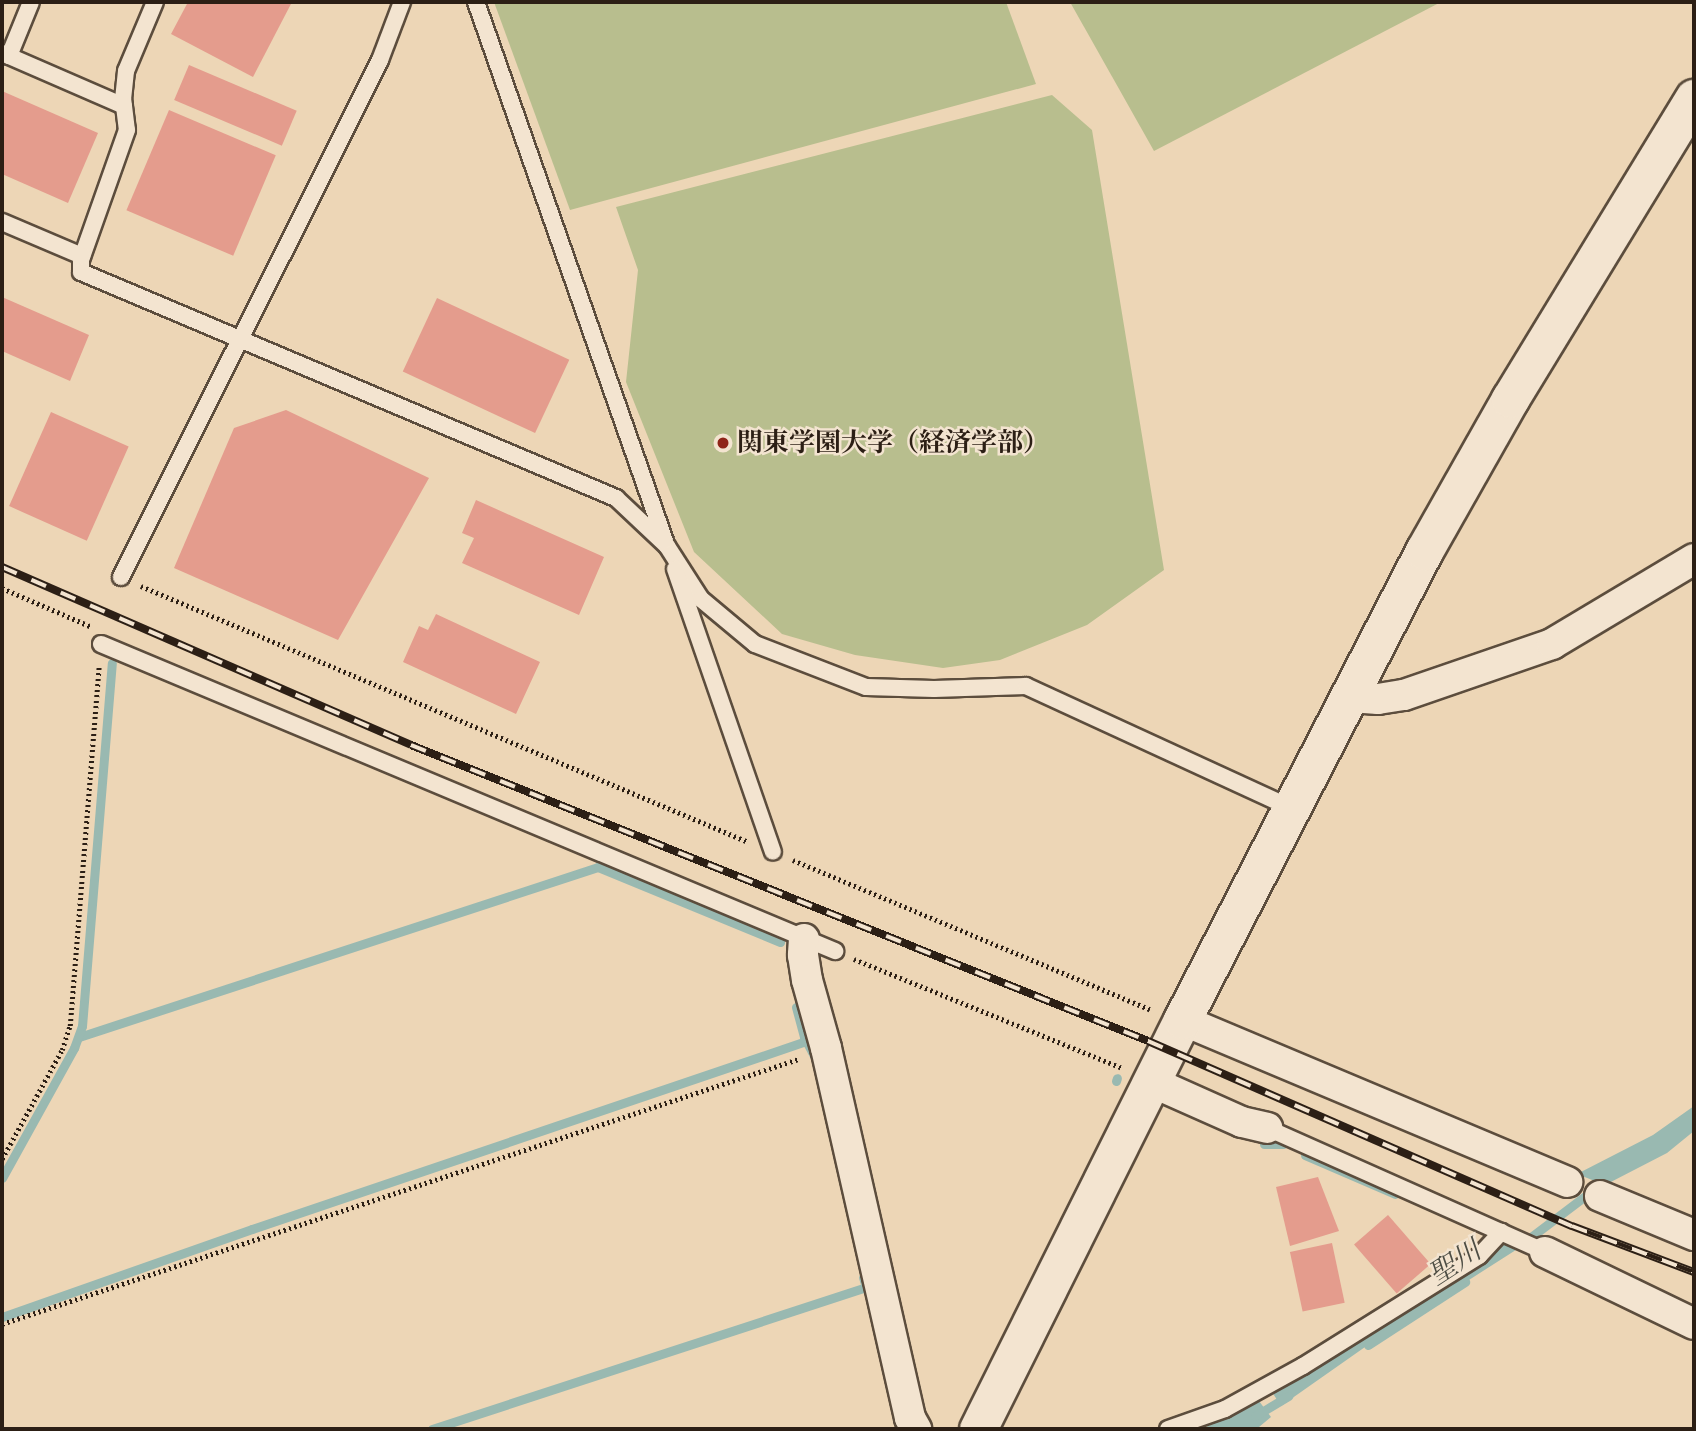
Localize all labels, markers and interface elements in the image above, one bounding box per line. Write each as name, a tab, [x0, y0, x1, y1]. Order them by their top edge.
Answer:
place label: 関東学園大学（経済学部）	[737, 427, 1049, 459]
marker: 関東学園大学（経済学部）	[715, 435, 731, 451]
water label: 聖川	[1421, 1233, 1487, 1291]

